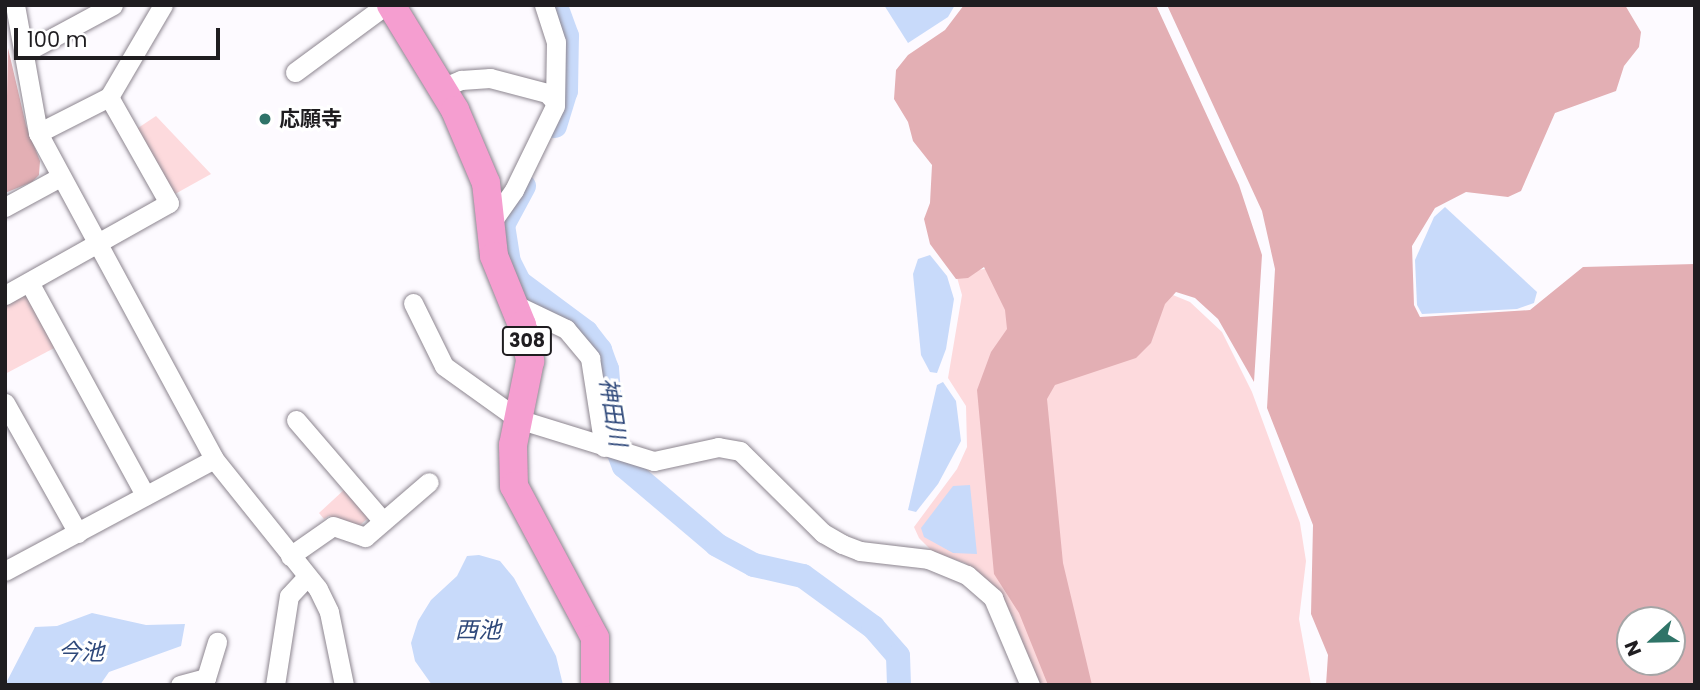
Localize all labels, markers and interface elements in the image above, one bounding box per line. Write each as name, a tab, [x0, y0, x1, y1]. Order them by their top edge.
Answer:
scale bar	[18, 14, 224, 58]
text: 100 m	[27, 25, 87, 54]
place label: 応願寺	[279, 106, 342, 132]
marker: 応願寺	[257, 111, 273, 127]
road number: 308	[501, 326, 553, 356]
water label: 神田川	[594, 376, 632, 448]
north arrow	[1616, 606, 1686, 676]
water label: 西池	[455, 616, 501, 644]
text: N	[1618, 637, 1648, 660]
water label: 今池	[58, 638, 104, 666]

